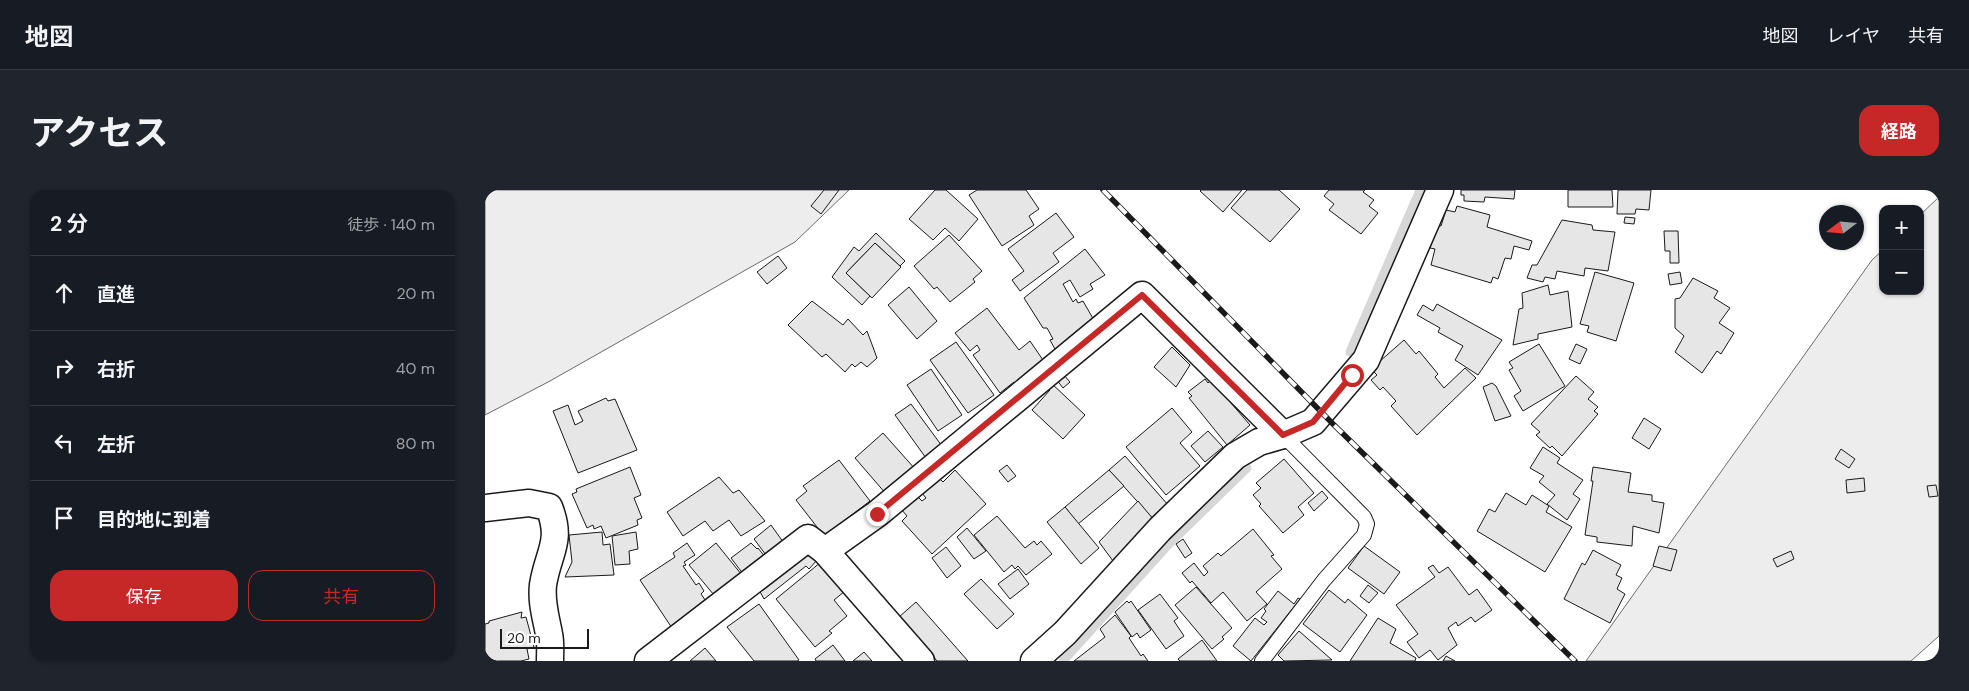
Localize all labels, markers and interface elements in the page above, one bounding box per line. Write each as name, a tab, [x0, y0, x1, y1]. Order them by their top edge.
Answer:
text: 地図	[25, 21, 73, 52]
text: 地図	[1763, 24, 1799, 48]
text: レイヤ	[1827, 24, 1880, 48]
text: 共有	[1908, 24, 1944, 48]
button: 経路	[1859, 105, 1939, 156]
text: アクセス	[30, 110, 168, 156]
north arrow	[1819, 205, 1864, 250]
map controls	[1879, 205, 1924, 295]
button: +	[1879, 205, 1924, 250]
text: 2 分	[50, 210, 88, 238]
text: 徒歩 · 140 m	[347, 214, 435, 235]
button: −	[1879, 250, 1924, 295]
icon: ahead	[50, 279, 78, 307]
text: 直進	[97, 282, 135, 307]
text: 20 m	[396, 283, 435, 304]
icon: right	[50, 354, 78, 382]
text: 右折	[97, 357, 135, 382]
text: 40 m	[396, 358, 435, 379]
route start	[1341, 364, 1364, 387]
icon: left	[50, 429, 78, 457]
text: 左折	[97, 432, 135, 457]
text: 80 m	[396, 433, 435, 454]
route end	[866, 503, 889, 526]
icon: arrive	[50, 504, 78, 532]
text: 目的地に到着	[97, 507, 211, 532]
button: 保存	[50, 570, 238, 621]
button: 共有	[248, 570, 435, 621]
scale bar	[500, 626, 589, 649]
text: 20 m	[507, 629, 541, 647]

